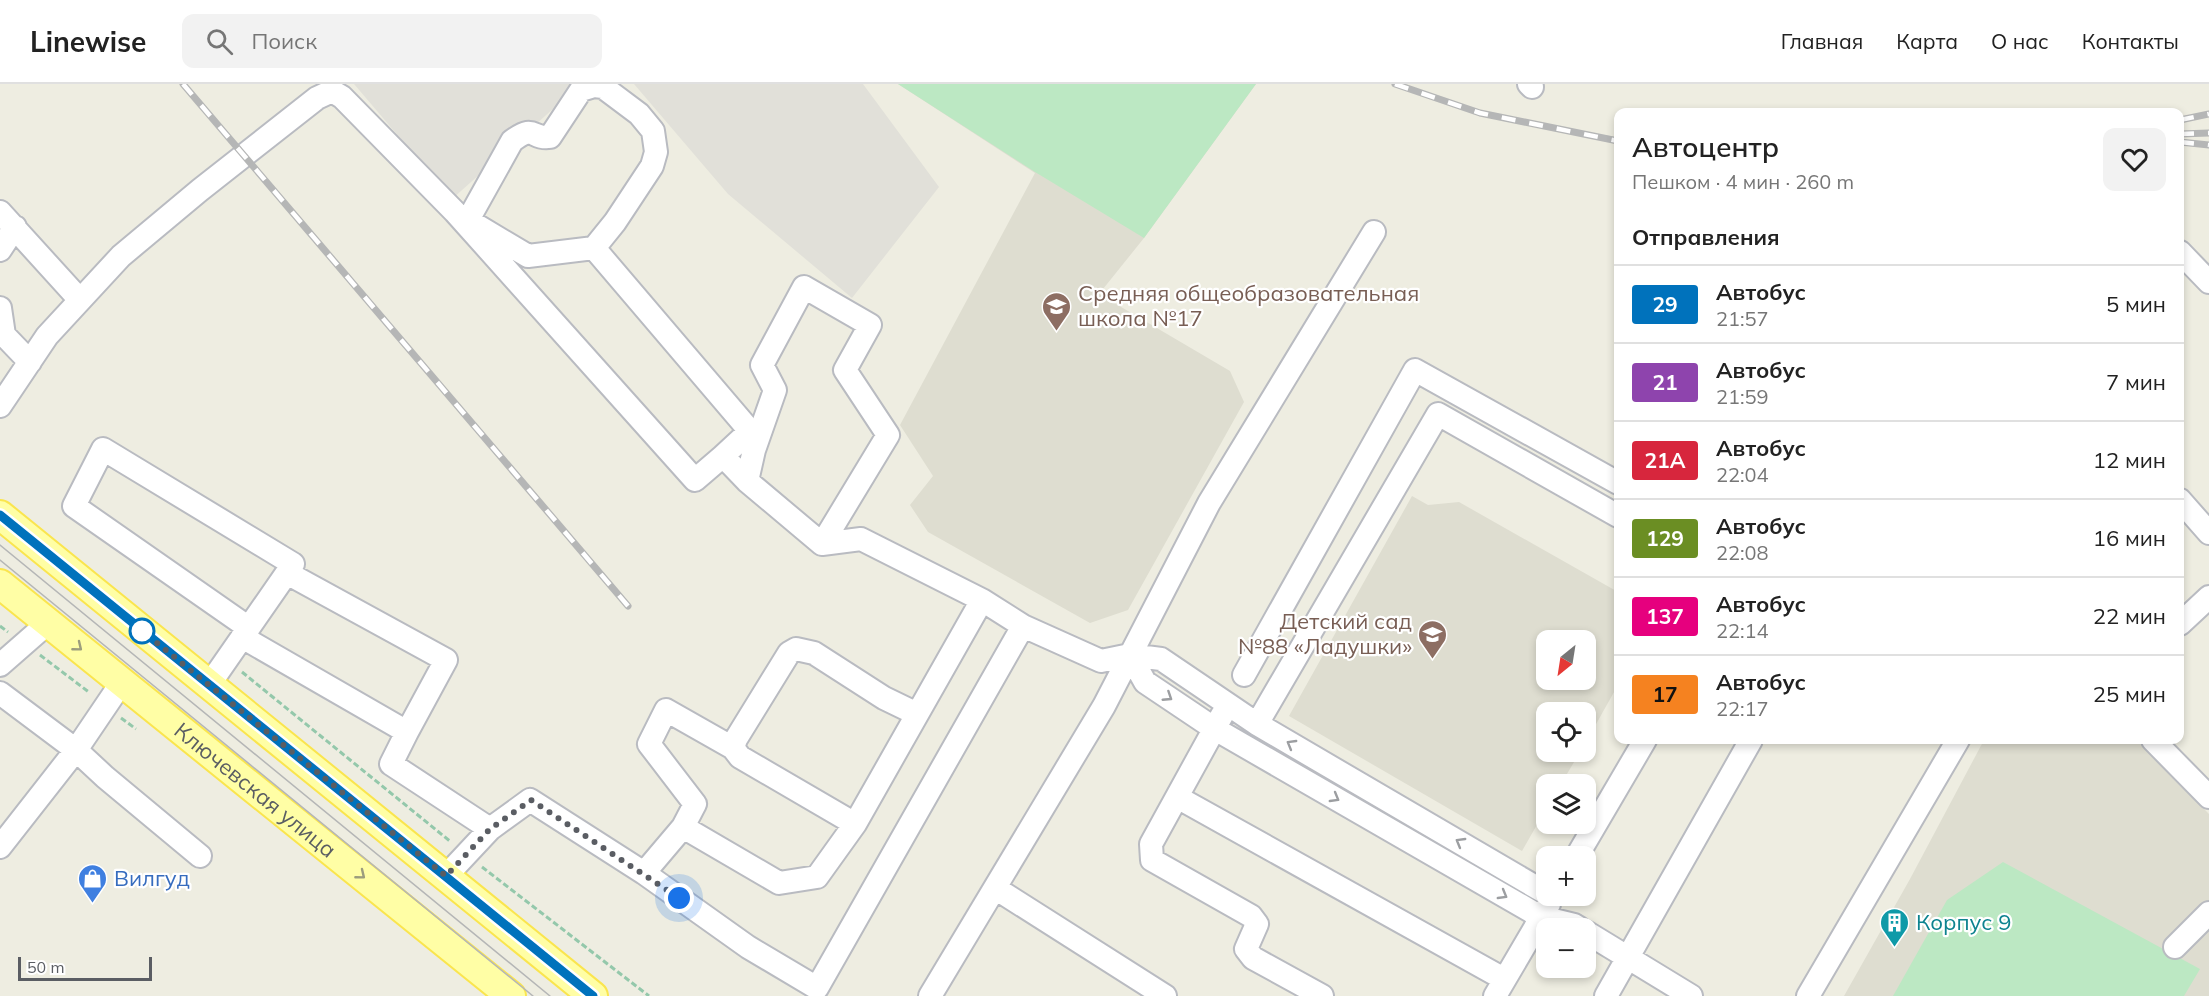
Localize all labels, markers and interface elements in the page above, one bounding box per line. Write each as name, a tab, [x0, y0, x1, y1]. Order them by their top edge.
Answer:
search box	[182, 14, 602, 68]
text: Linewise	[30, 24, 146, 59]
icon: search	[203, 25, 236, 58]
text: Поиск	[251, 27, 317, 55]
text: Главная	[1781, 28, 1863, 54]
text: Карта	[1896, 28, 1958, 54]
text: О нас	[1991, 28, 2049, 54]
text: Контакты	[2082, 28, 2179, 54]
button: heart	[2103, 128, 2166, 191]
text: Автоцентр	[1632, 129, 1779, 164]
text: Пешком · 4 мин · 260 m	[1632, 169, 1854, 194]
text: Отправления	[1632, 223, 1780, 251]
text: Автобус	[1716, 278, 1806, 306]
place label: Средняя общеобразовательная школа №17	[1078, 279, 1419, 332]
school or university icon: Средняя общеобразовательная школа №17	[1041, 290, 1073, 332]
text: 5 мин	[2106, 290, 2166, 318]
text: 29	[1652, 291, 1678, 317]
text: 21:57	[1716, 306, 1769, 331]
text: Автобус	[1716, 356, 1806, 384]
text: 7 мин	[2106, 368, 2166, 396]
text: 21	[1652, 369, 1678, 395]
text: 21:59	[1716, 384, 1769, 409]
text: Автобус	[1716, 434, 1806, 462]
text: 12 мин	[2093, 446, 2166, 474]
text: 21А	[1645, 447, 1685, 473]
text: 22:04	[1716, 462, 1769, 487]
text: Автобус	[1716, 512, 1806, 540]
text: 16 мин	[2093, 524, 2166, 552]
text: 129	[1646, 525, 1684, 551]
text: 22:08	[1716, 540, 1769, 565]
text: Автобус	[1716, 590, 1806, 618]
text: 22 мин	[2093, 602, 2166, 630]
text: 137	[1646, 603, 1684, 629]
place label: Детский сад №88 «Ладушки»	[1238, 607, 1412, 660]
unlabelled marker	[129, 618, 155, 644]
school or university icon: Детский сад №88 «Ладушки»	[1417, 618, 1449, 660]
text: 22:14	[1716, 618, 1769, 643]
north arrow	[1536, 630, 1596, 690]
map controls	[1536, 630, 1596, 978]
one-way arrow	[71, 640, 82, 651]
text: Автобус	[1716, 668, 1806, 696]
text: 25 мин	[2093, 680, 2166, 708]
text: 17	[1652, 681, 1678, 707]
one-way arrow	[1161, 690, 1172, 701]
text: 22:17	[1716, 696, 1769, 721]
button: locate	[1536, 702, 1596, 762]
street label: Ключевская улица	[169, 716, 342, 864]
one-way arrow	[1287, 739, 1297, 751]
button: layers	[1536, 774, 1596, 834]
one-way arrow	[1328, 790, 1339, 802]
one-way arrow	[1456, 838, 1466, 849]
button: +	[1536, 846, 1596, 906]
shop icon: Вилгуд	[77, 862, 109, 904]
place label: Вилгуд	[114, 864, 190, 892]
one-way arrow	[354, 868, 365, 879]
your location	[664, 883, 694, 913]
one-way arrow	[1497, 888, 1507, 900]
building icon: Корпус 9	[1879, 906, 1911, 948]
place label: Корпус 9	[1916, 908, 2011, 936]
button: −	[1536, 918, 1596, 978]
scale bar	[18, 954, 152, 982]
text: 50 m	[27, 957, 64, 977]

